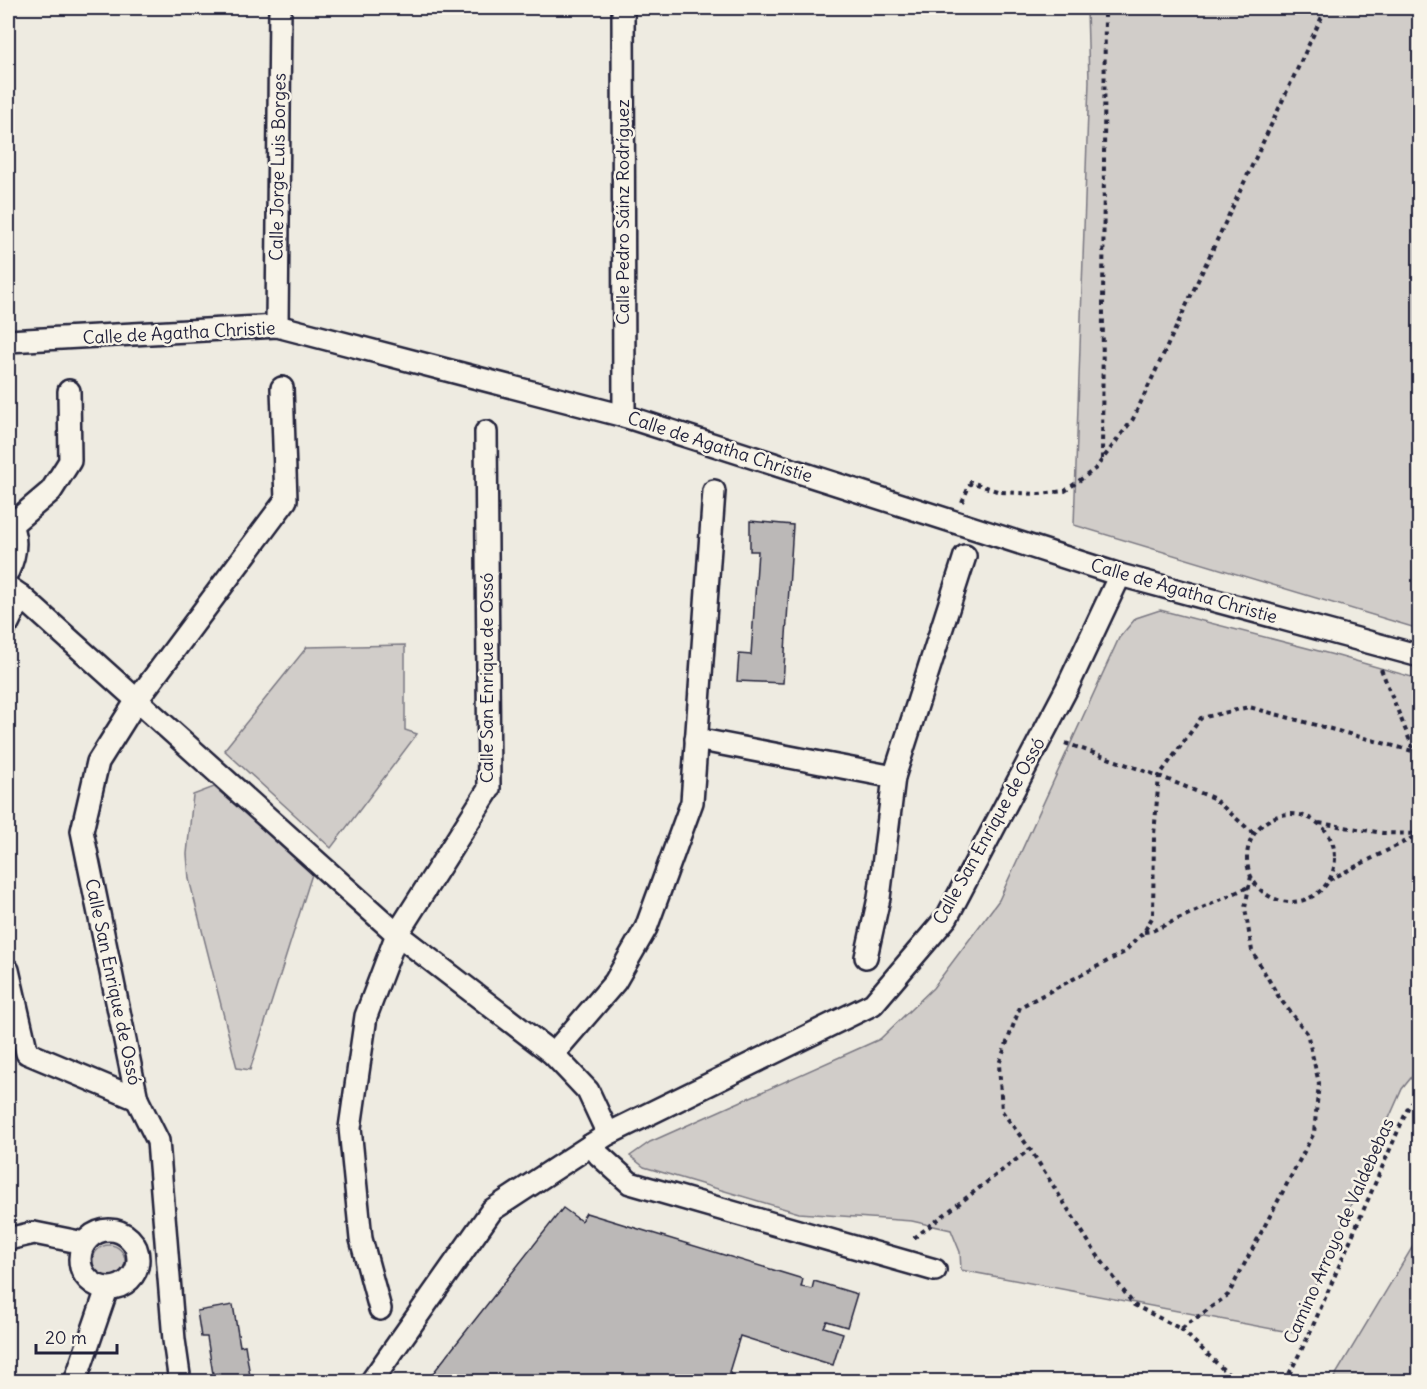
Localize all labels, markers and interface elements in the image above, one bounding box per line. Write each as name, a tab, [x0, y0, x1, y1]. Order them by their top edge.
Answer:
street label: Calle Jorge Luis Borges	[264, 73, 291, 261]
street label: Calle Pedro Sáinz Rodríguez	[611, 99, 634, 325]
street label: Calle de Agatha Christie	[82, 316, 276, 349]
street label: Calle de Agatha Christie	[625, 406, 815, 487]
street label: Calle de Agatha Christie	[1088, 553, 1280, 628]
street label: Calle San Enrique de Ossó	[475, 573, 498, 783]
street label: Calle San Enrique de Ossó	[927, 733, 1050, 928]
street label: Calle San Enrique de Ossó	[80, 877, 147, 1087]
street label: Camino Arroyo de Valdebebas	[1278, 1114, 1399, 1347]
scale bar	[36, 1317, 117, 1355]
text: 20 m	[45, 1326, 87, 1349]

